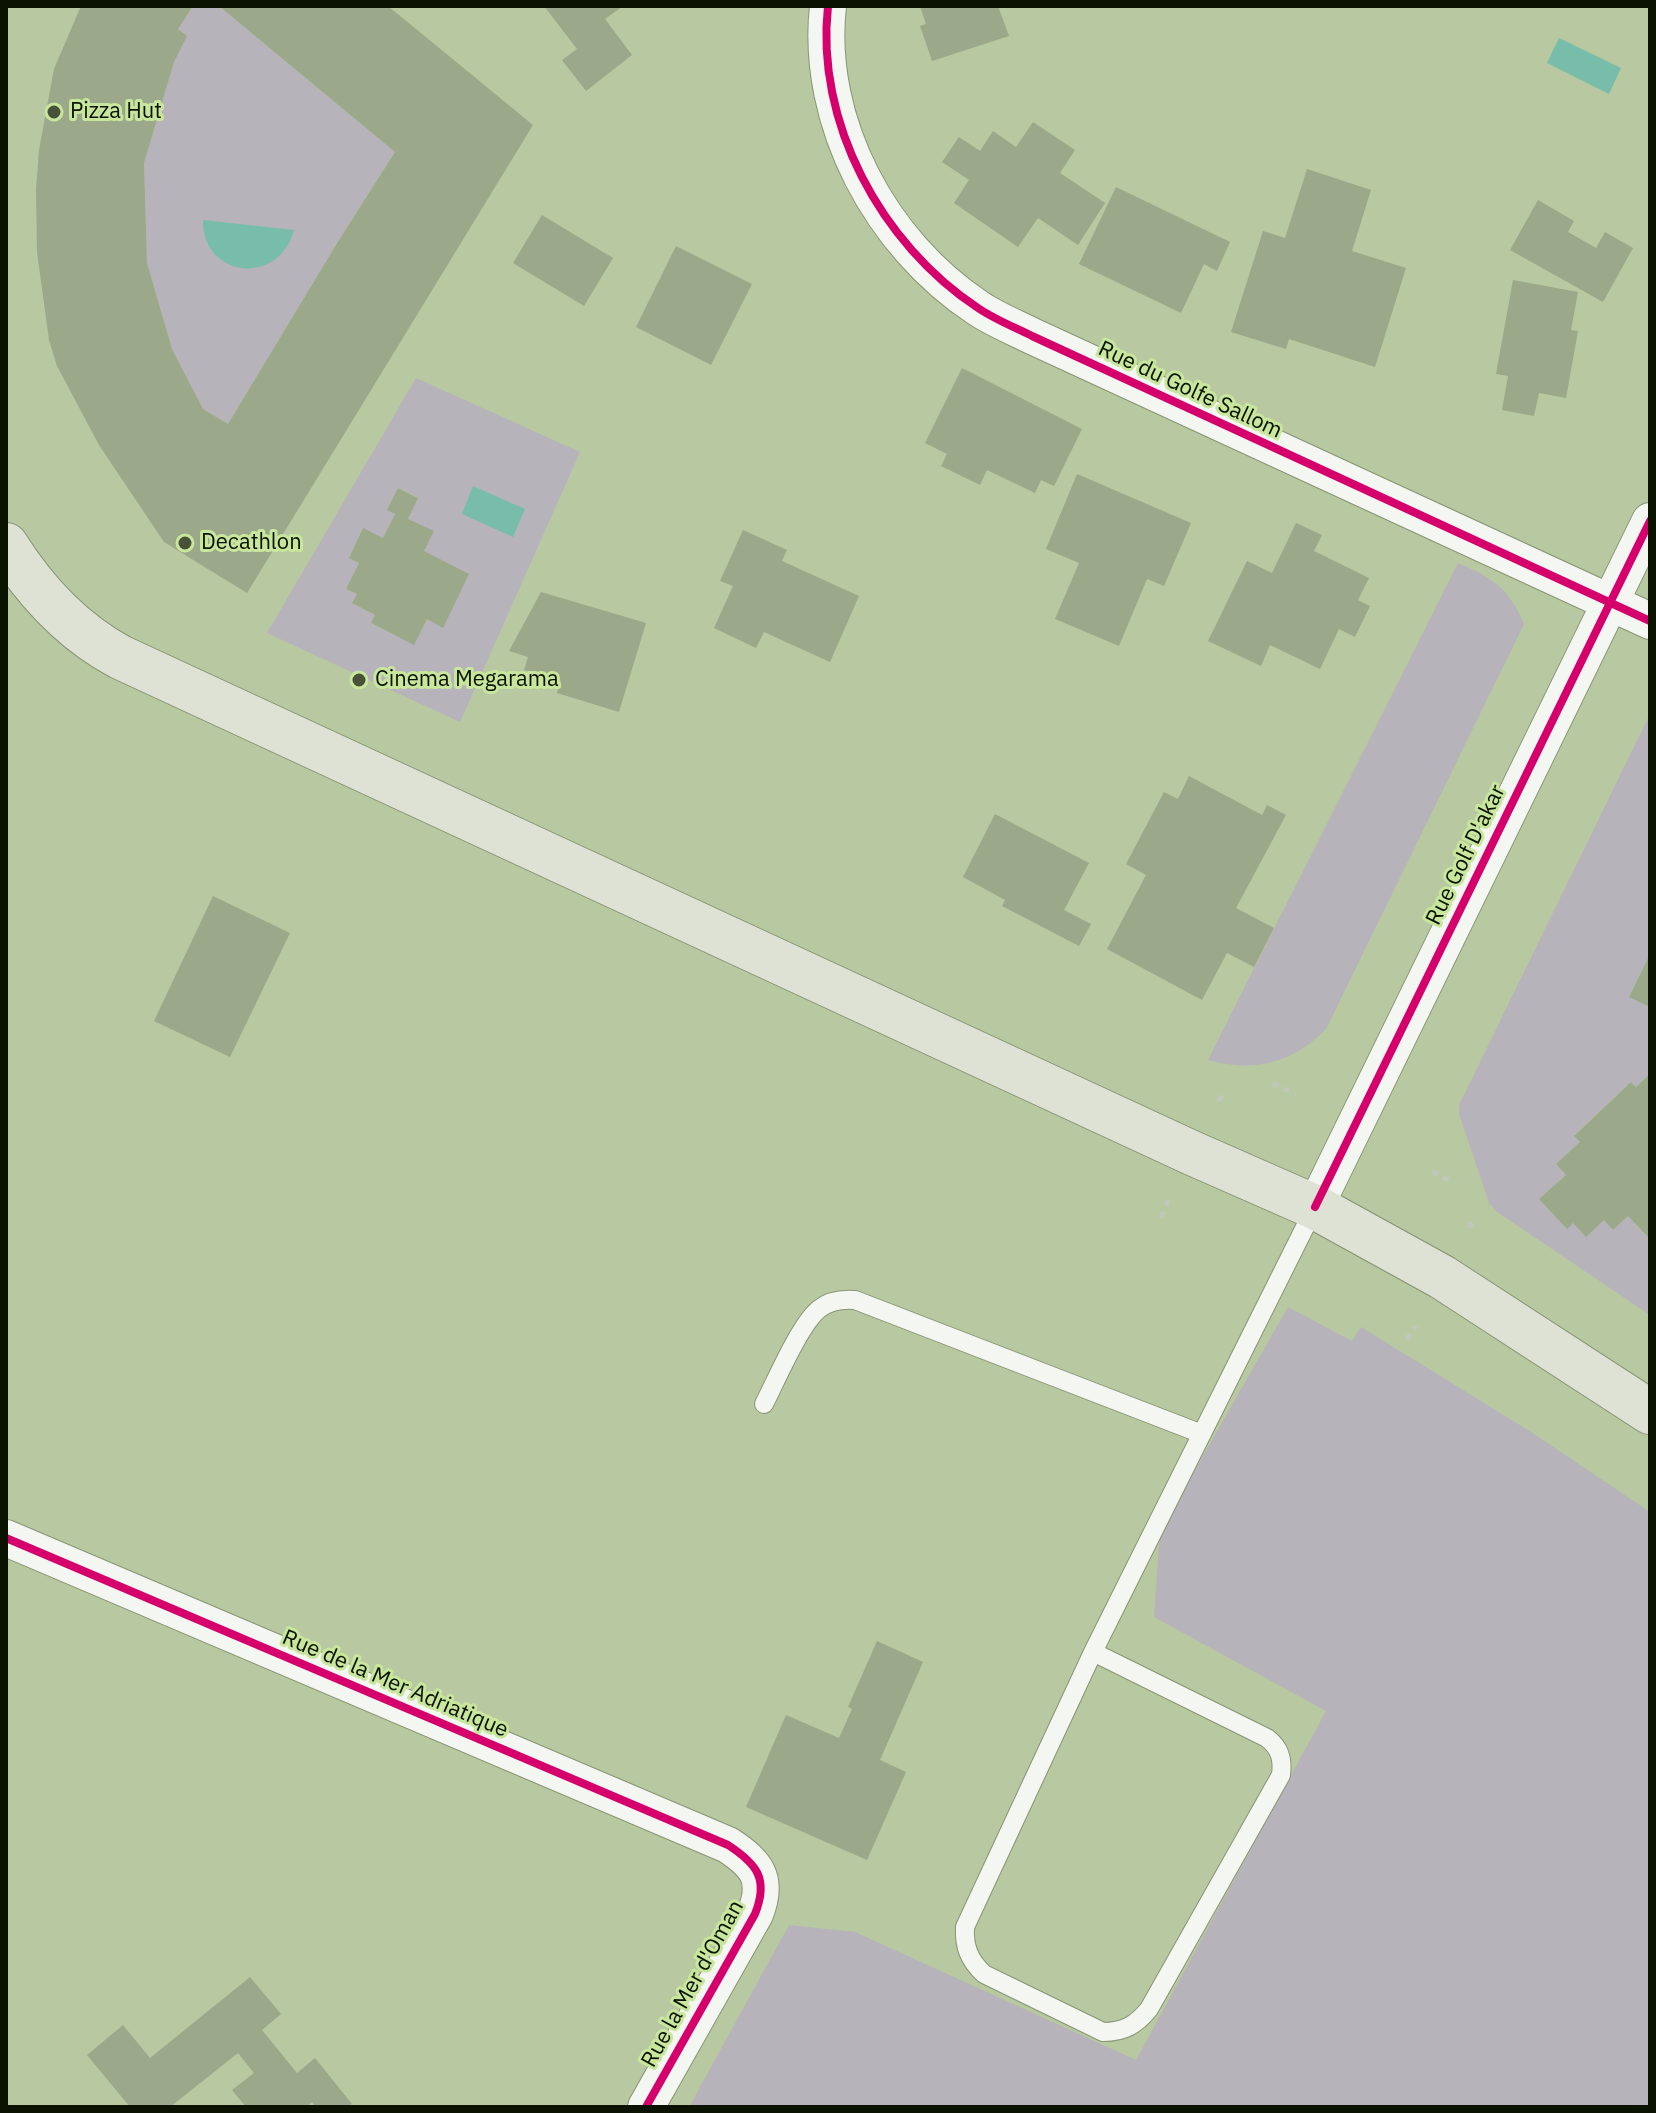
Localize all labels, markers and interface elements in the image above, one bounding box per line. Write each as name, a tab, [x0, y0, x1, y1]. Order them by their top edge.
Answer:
place label: Pizza Hut	[70, 99, 162, 125]
marker: Pizza Hut	[45, 103, 63, 121]
street label: Rue du Golfe Sallom	[1094, 336, 1286, 444]
place label: Decathlon	[201, 530, 302, 556]
marker: Decathlon	[176, 534, 194, 552]
place label: Cinema Megarama	[375, 667, 559, 693]
marker: Cinema Megarama	[350, 671, 368, 689]
street label: Rue Golf D'akar	[1421, 781, 1511, 929]
street label: Rue de la Mer Adriatique	[278, 1624, 512, 1744]
street label: Rue la Mer d'Oman	[636, 1896, 750, 2072]

